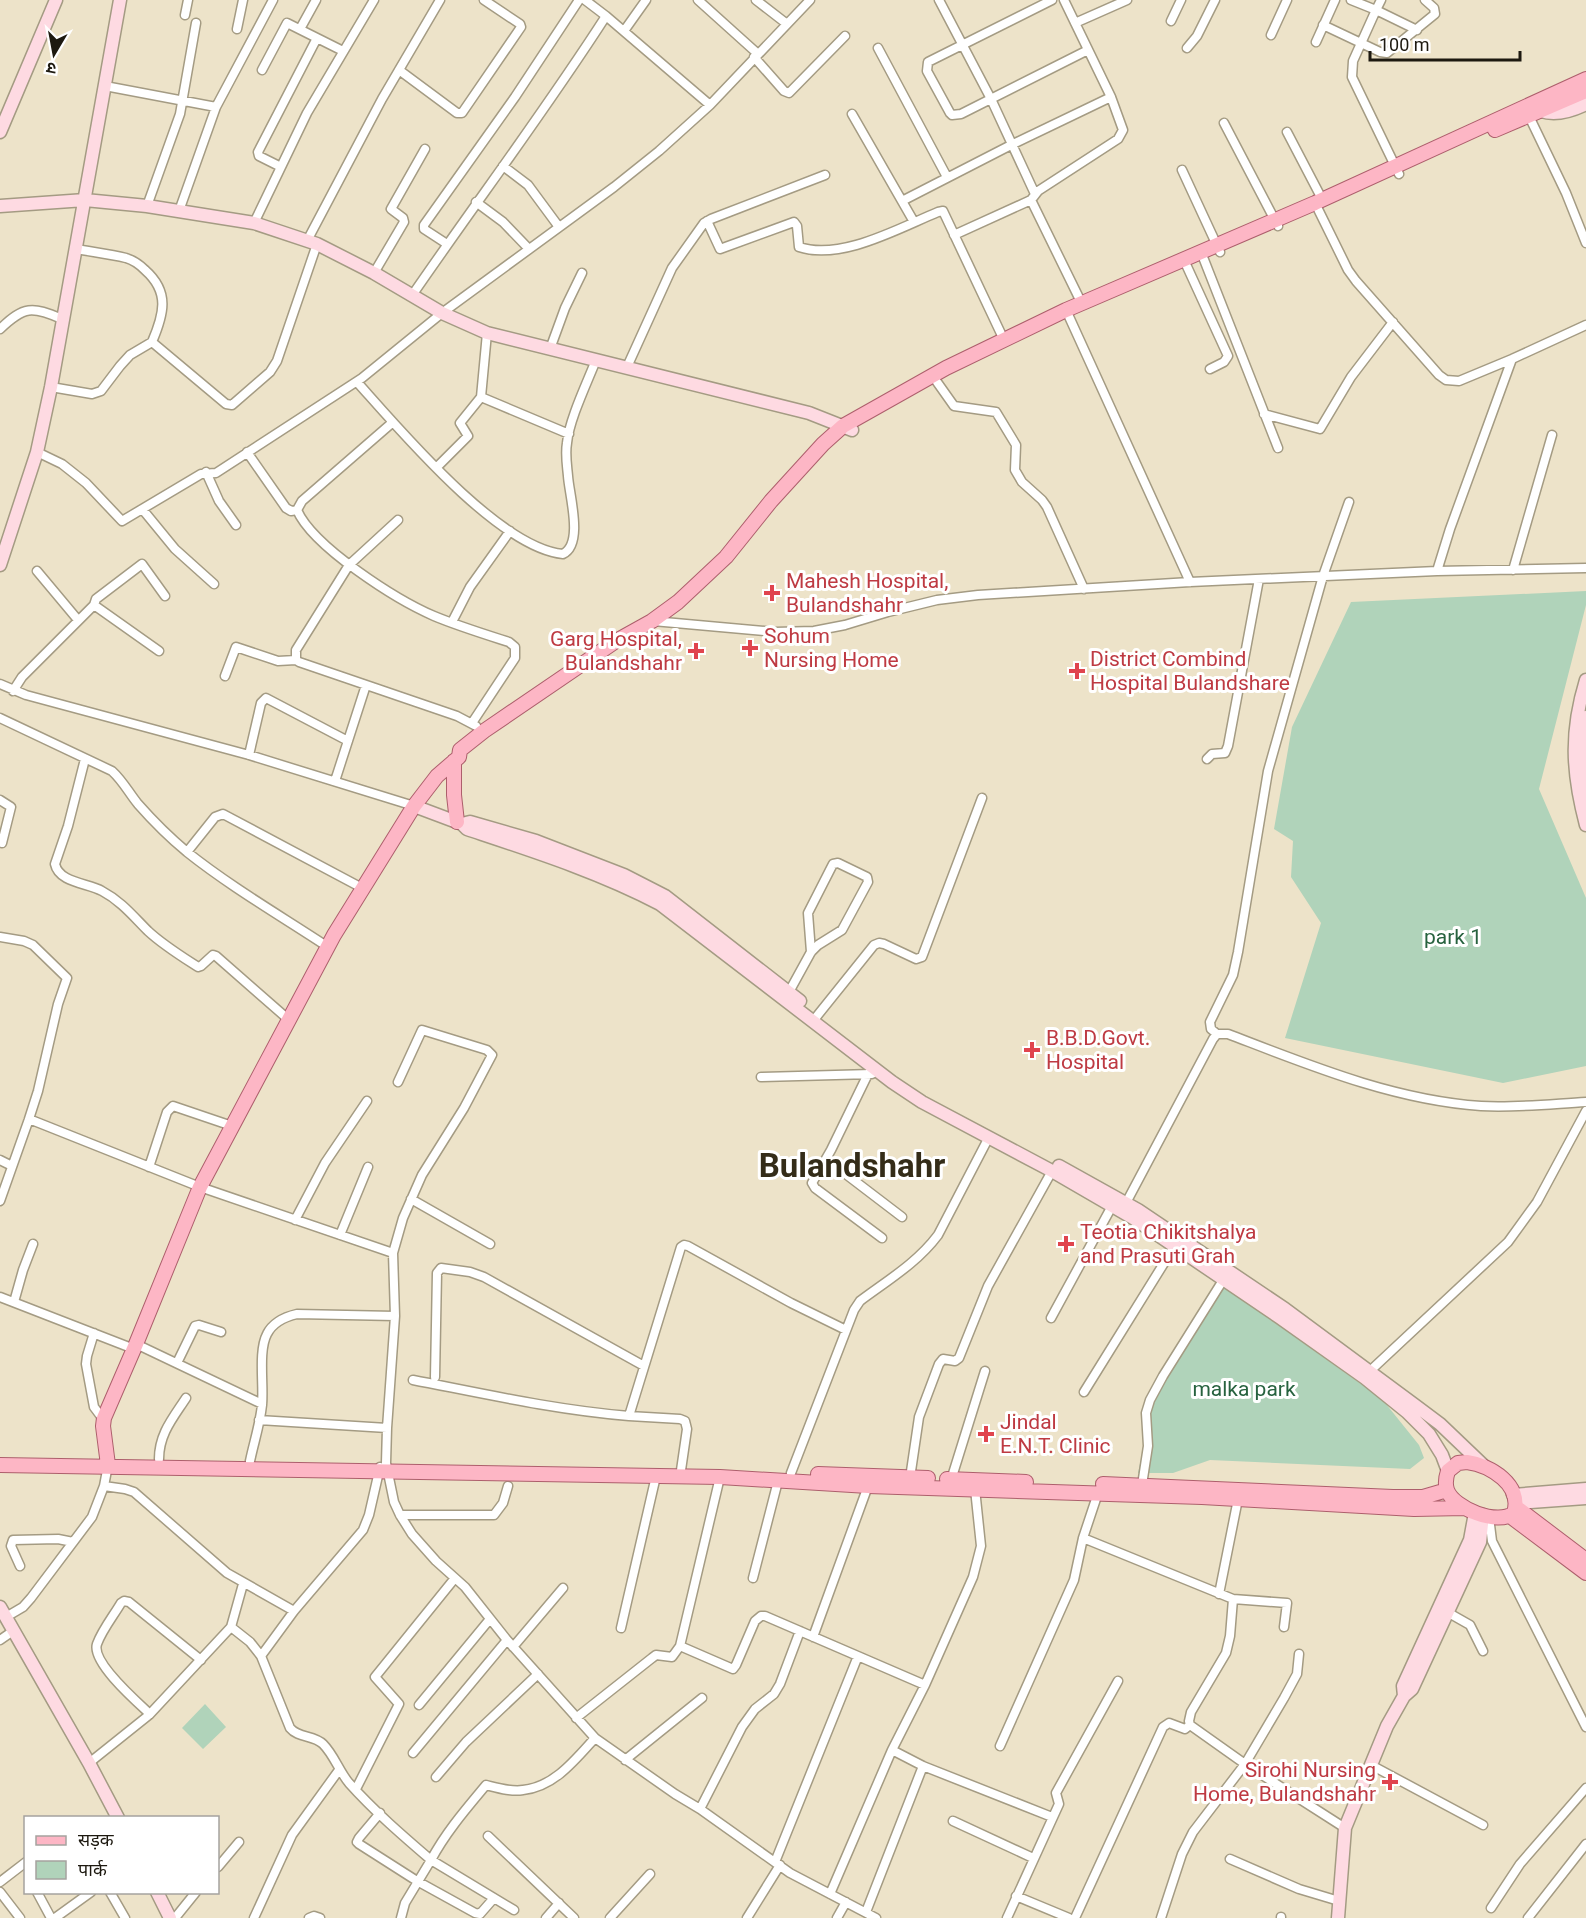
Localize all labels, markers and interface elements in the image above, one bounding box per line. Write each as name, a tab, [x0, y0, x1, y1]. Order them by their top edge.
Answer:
north arrow	[24, 24, 84, 84]
scale bar	[1370, 24, 1520, 62]
text: 100 m	[1379, 34, 1430, 55]
text: उ	[45, 58, 58, 78]
place label: Mahesh Hospital, Bulandshahr	[786, 569, 948, 617]
marker: Mahesh Hospital, Bulandshahr	[763, 584, 781, 602]
place label: Sohum Nursing Home	[764, 624, 899, 672]
place label: Garg Hospital, Bulandshahr	[550, 627, 682, 675]
marker: Sohum Nursing Home	[741, 639, 759, 657]
marker: Garg Hospital, Bulandshahr	[687, 642, 705, 660]
place label: District Combind Hospital Bulandshare	[1090, 647, 1290, 695]
marker: District Combind Hospital Bulandshare	[1068, 662, 1086, 680]
park label: park 1	[1424, 925, 1482, 949]
place label: B.B.D.Govt. Hospital	[1046, 1026, 1150, 1074]
marker: B.B.D.Govt. Hospital	[1023, 1041, 1041, 1059]
district label: Bulandshahr	[759, 1146, 945, 1185]
place label: Teotia Chikitshalya and Prasuti Grah	[1080, 1220, 1256, 1268]
marker: Teotia Chikitshalya and Prasuti Grah	[1057, 1235, 1075, 1253]
park label: malka park	[1192, 1377, 1296, 1401]
place label: Jindal E.N.T. Clinic	[1000, 1410, 1111, 1458]
marker: Jindal E.N.T. Clinic	[977, 1425, 995, 1443]
place label: Sirohi Nursing Home, Bulandshahr	[1193, 1758, 1376, 1806]
marker: Sirohi Nursing Home, Bulandshahr	[1381, 1773, 1399, 1791]
legend	[24, 1816, 219, 1894]
text: सड़क	[78, 1829, 115, 1850]
text: पार्क	[78, 1859, 108, 1880]

